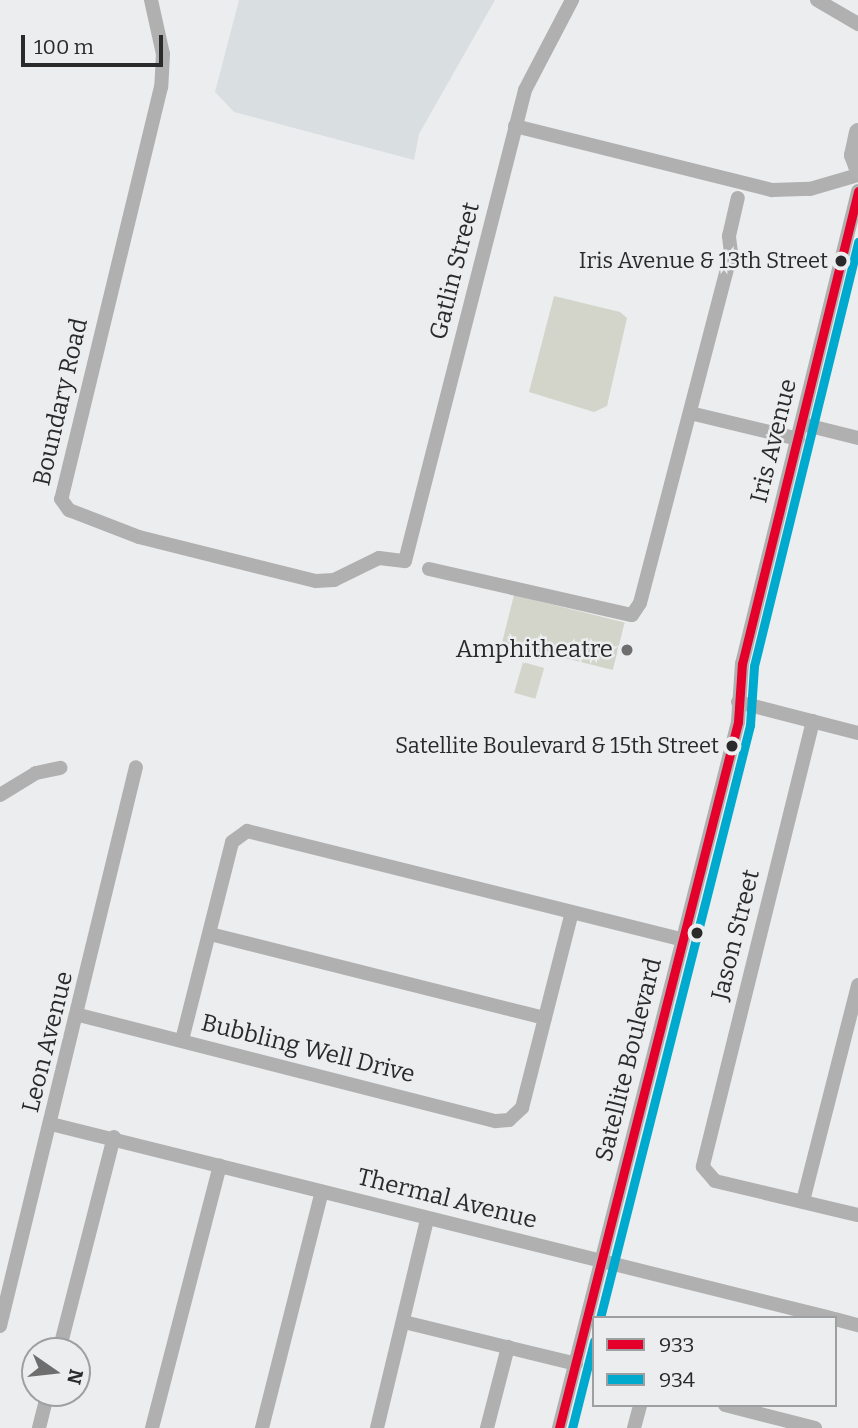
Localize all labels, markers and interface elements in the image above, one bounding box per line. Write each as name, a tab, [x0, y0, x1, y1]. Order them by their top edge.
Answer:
scale bar	[24, 21, 166, 65]
text: 100 m	[34, 34, 94, 60]
street label: Gatlin Street	[424, 199, 486, 343]
place label: Iris Avenue & 13th Street	[579, 248, 828, 274]
marker: Iris Avenue & 13th Street	[834, 254, 848, 268]
street label: Boundary Road	[28, 315, 94, 489]
street label: Iris Avenue	[745, 376, 803, 506]
place label: Amphitheatre	[456, 636, 613, 664]
marker: Amphitheatre	[619, 642, 635, 658]
place label: Satellite Boulevard & 15th Street	[395, 733, 719, 759]
marker: Satellite Boulevard & 15th Street	[725, 739, 739, 753]
street label: Jason Street	[706, 867, 766, 1003]
unlabelled marker	[690, 926, 704, 940]
street label: Satellite Boulevard	[590, 955, 668, 1165]
street label: Leon Avenue	[17, 969, 79, 1115]
street label: Bubbling Well Drive	[198, 1009, 418, 1089]
street label: Thermal Avenue	[354, 1163, 540, 1235]
legend	[592, 1316, 837, 1407]
text: 933	[659, 1332, 694, 1358]
north arrow	[21, 1337, 91, 1407]
text: N	[62, 1367, 88, 1387]
text: 934	[659, 1367, 695, 1393]

